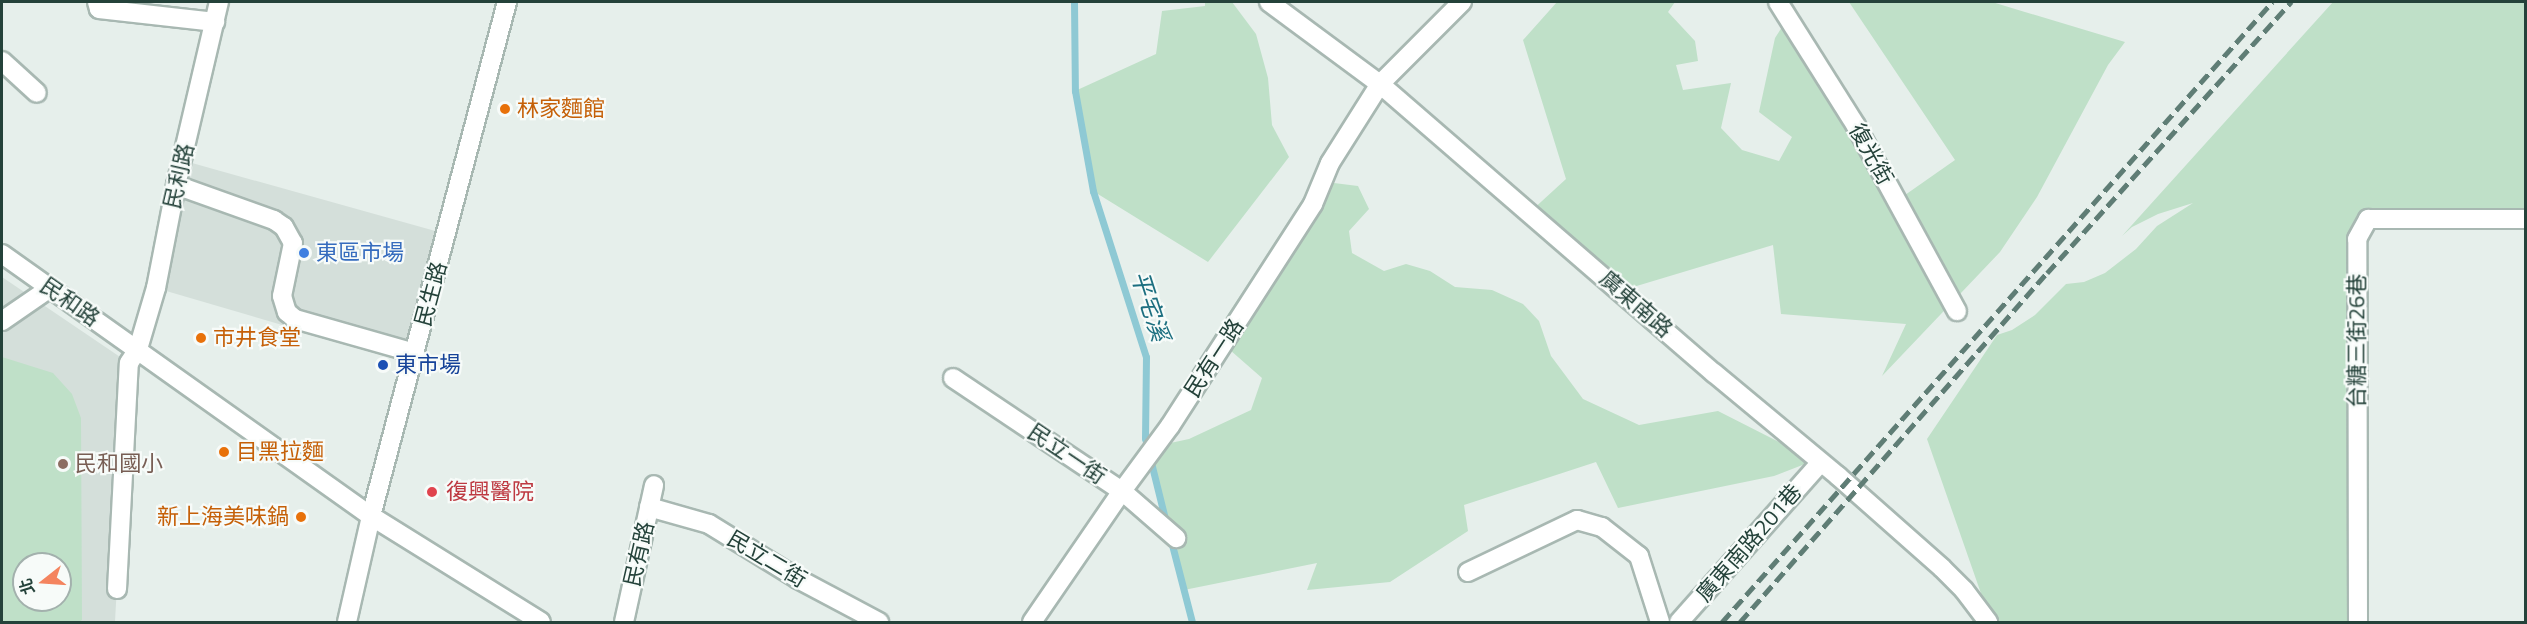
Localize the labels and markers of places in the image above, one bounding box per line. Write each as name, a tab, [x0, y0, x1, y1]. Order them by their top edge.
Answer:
place label: 林家麵館	[517, 96, 605, 122]
marker: 林家麵館	[498, 102, 512, 116]
place label: 東區市場	[316, 240, 404, 266]
marker: 東區市場	[297, 246, 311, 260]
place label: 市井食堂	[213, 325, 301, 351]
marker: 市井食堂	[194, 331, 208, 345]
place label: 東市場	[395, 352, 461, 378]
marker: 東市場	[376, 358, 390, 372]
place label: 目黑拉麵	[236, 439, 324, 465]
marker: 目黑拉麵	[217, 445, 231, 459]
place label: 民和國小	[75, 451, 163, 477]
marker: 民和國小	[56, 457, 70, 471]
place label: 復興醫院	[446, 479, 534, 505]
marker: 復興醫院	[423, 483, 441, 501]
place label: 新上海美味鍋	[157, 504, 289, 530]
marker: 新上海美味鍋	[294, 510, 308, 524]

